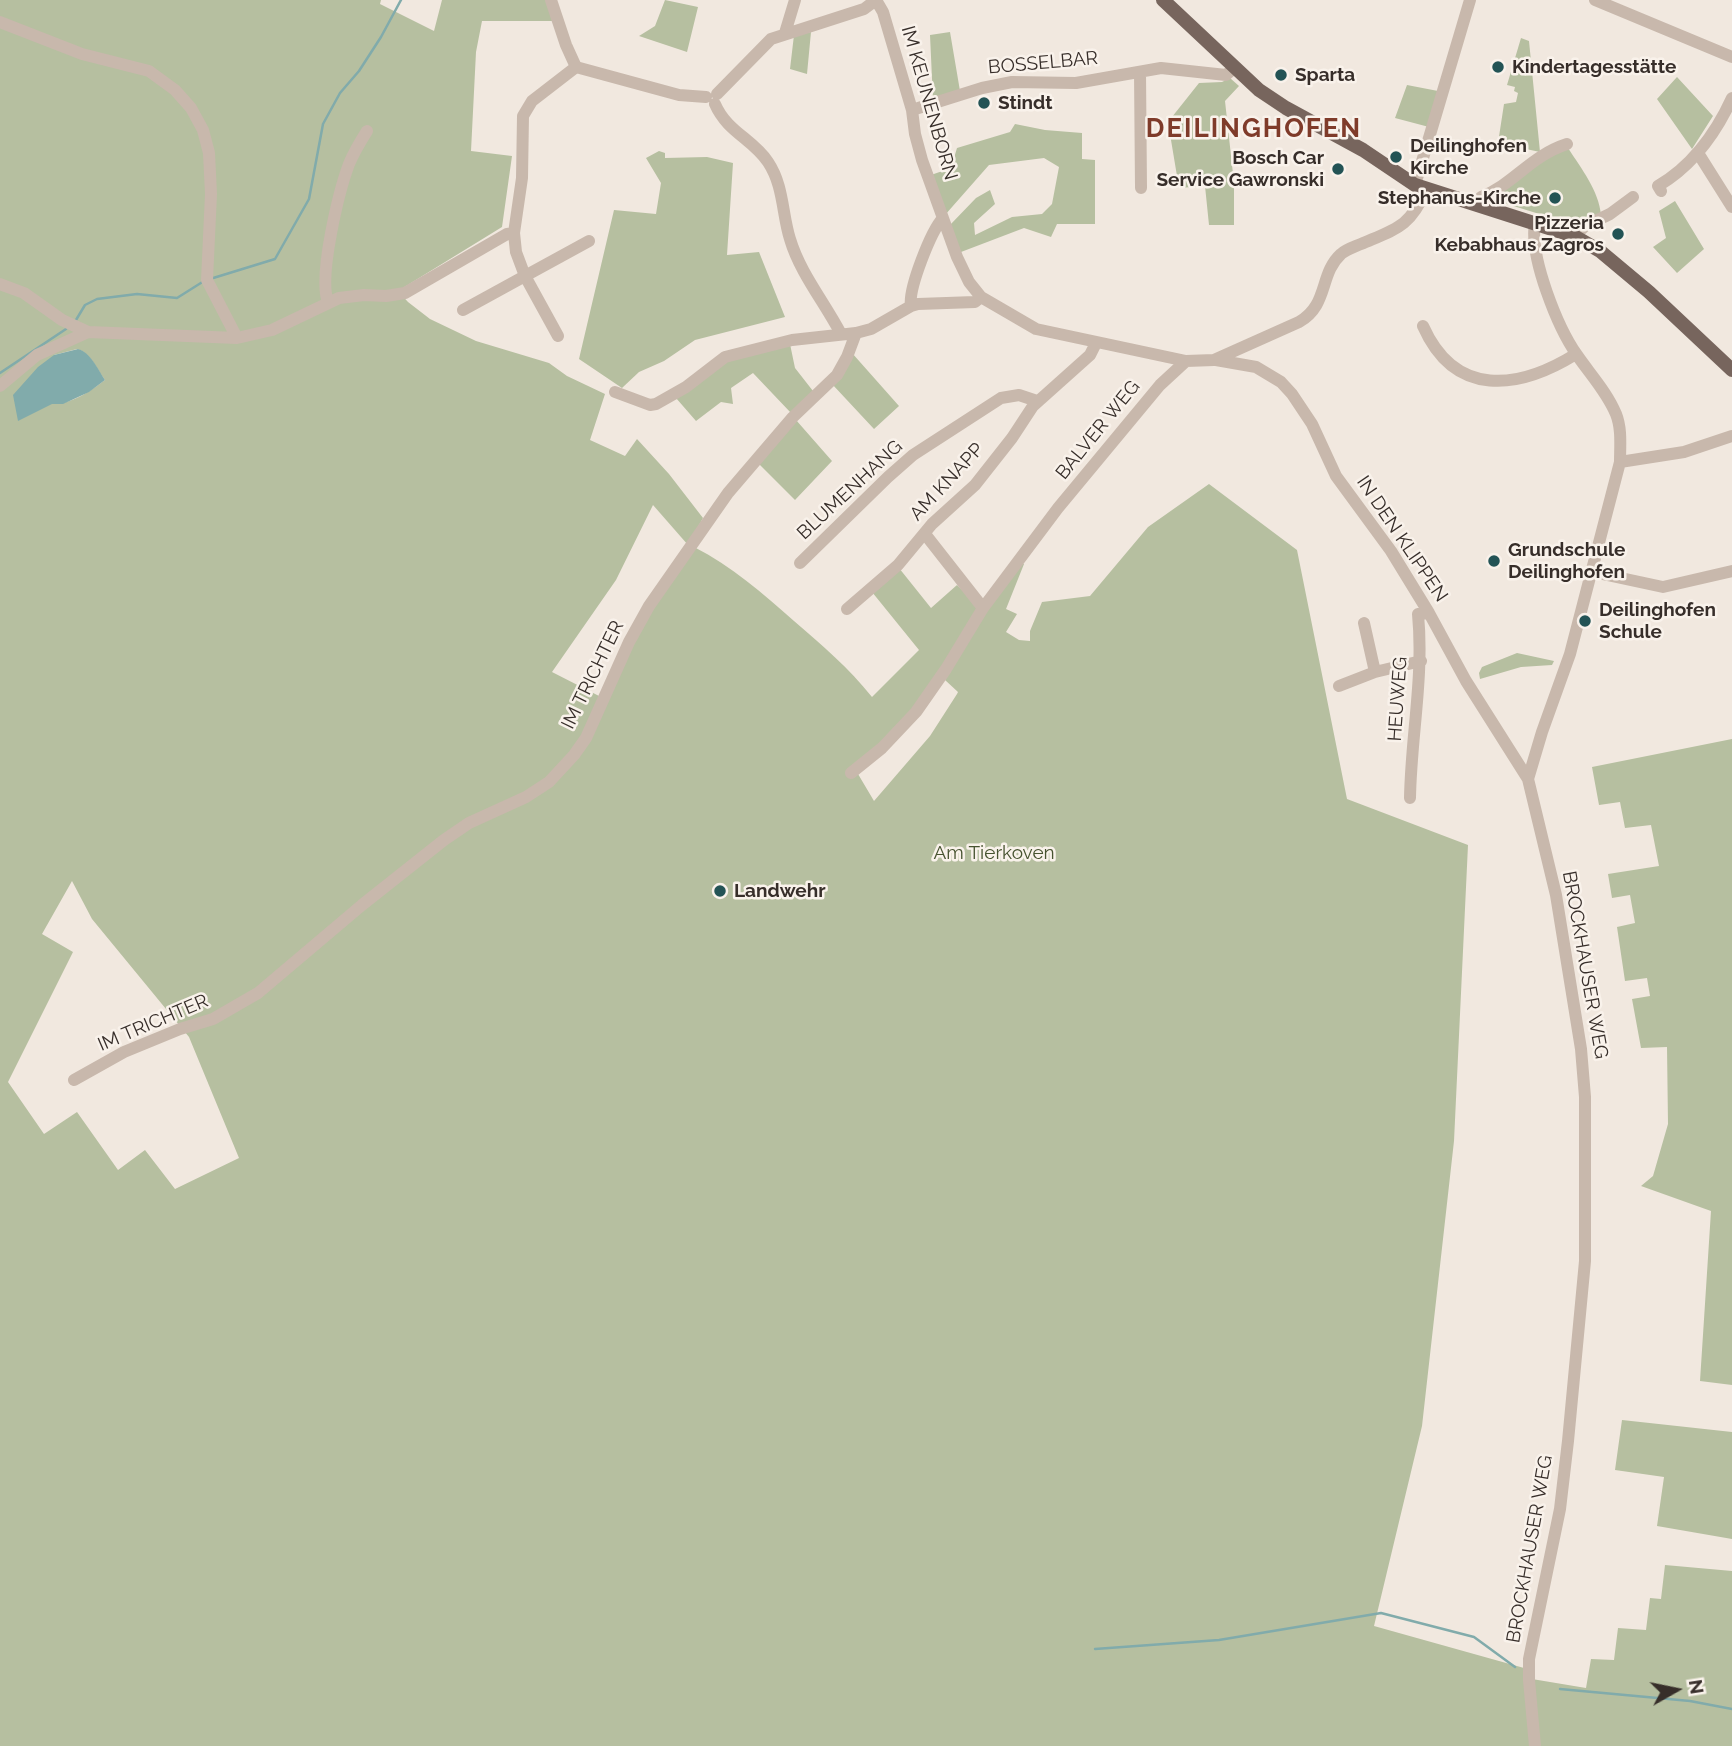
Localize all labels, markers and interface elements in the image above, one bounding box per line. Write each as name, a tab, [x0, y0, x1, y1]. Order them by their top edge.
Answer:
street label: IM KEUNENBORN	[896, 23, 962, 183]
street label: BOSSELBAR	[987, 47, 1099, 79]
place label: Kindertagesstätte	[1512, 56, 1676, 78]
marker: Kindertagesstätte	[1490, 59, 1506, 75]
place label: Sparta	[1295, 64, 1355, 86]
marker: Sparta	[1273, 67, 1289, 83]
place label: Stindt	[998, 92, 1053, 114]
marker: Stindt	[976, 95, 992, 111]
district label: DEILINGHOFEN	[1147, 113, 1361, 145]
place label: Deilinghofen Kirche	[1410, 135, 1527, 179]
place label: Bosch Car Service Gawronski	[1156, 147, 1324, 191]
marker: Deilinghofen Kirche	[1388, 149, 1404, 165]
marker: Bosch Car Service Gawronski	[1330, 161, 1346, 177]
place label: Stephanus-Kirche	[1378, 187, 1541, 209]
marker: Stephanus-Kirche	[1547, 190, 1563, 206]
place label: Pizzeria Kebabhaus Zagros	[1435, 212, 1604, 256]
marker: Pizzeria Kebabhaus Zagros	[1610, 226, 1626, 242]
street label: BALVER WEG	[1051, 376, 1145, 484]
street label: BLUMENHANG	[793, 435, 907, 545]
street label: AM KNAPP	[905, 438, 989, 526]
street label: IN DEN KLIPPEN	[1352, 472, 1452, 606]
place label: Grundschule Deilinghofen	[1508, 539, 1625, 583]
marker: Grundschule Deilinghofen	[1486, 553, 1502, 569]
place label: Deilinghofen Schule	[1599, 599, 1716, 643]
marker: Deilinghofen Schule	[1577, 613, 1593, 629]
street label: IM TRICHTER	[557, 617, 629, 733]
street label: HEUWEG	[1384, 656, 1412, 742]
park label: Am Tierkoven	[933, 842, 1055, 864]
street label: BROCKHAUSER WEG	[1557, 869, 1613, 1061]
place label: Landwehr	[734, 880, 825, 902]
marker: Landwehr	[712, 883, 728, 899]
street label: IM TRICHTER	[94, 990, 212, 1056]
street label: BROCKHAUSER WEG	[1502, 1453, 1558, 1645]
north arrow	[1641, 1655, 1711, 1725]
text: N	[1685, 1678, 1709, 1696]

